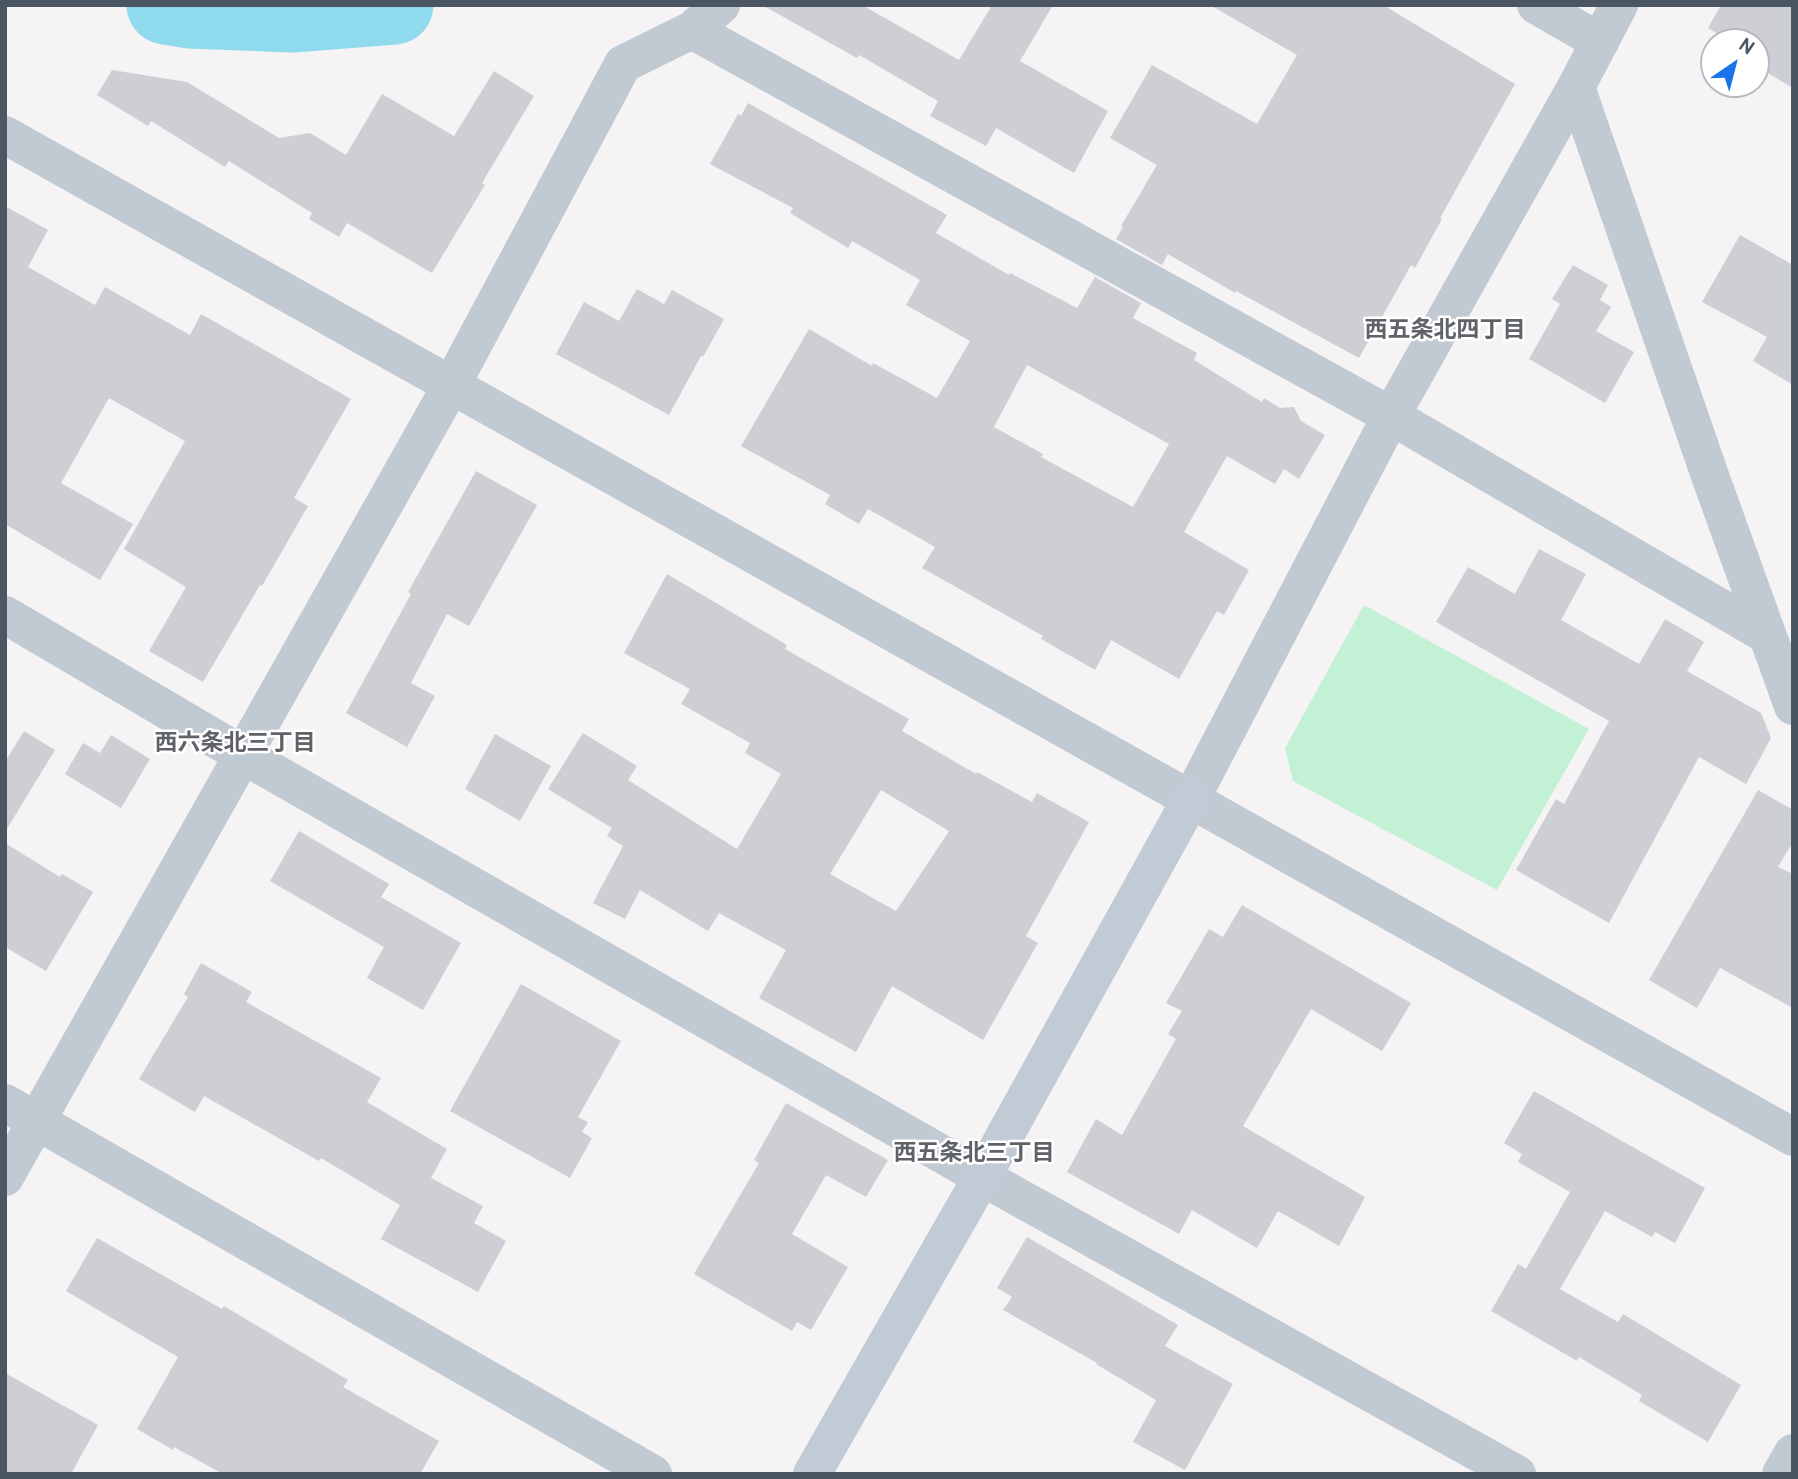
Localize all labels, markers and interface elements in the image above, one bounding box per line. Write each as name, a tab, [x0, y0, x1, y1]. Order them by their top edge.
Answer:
north arrow	[1700, 28, 1770, 98]
text: N	[1733, 34, 1758, 61]
district label: 西五条北四丁目	[1365, 318, 1525, 346]
district label: 西六条北三丁目	[155, 731, 315, 759]
district label: 西五条北三丁目	[894, 1141, 1054, 1169]

